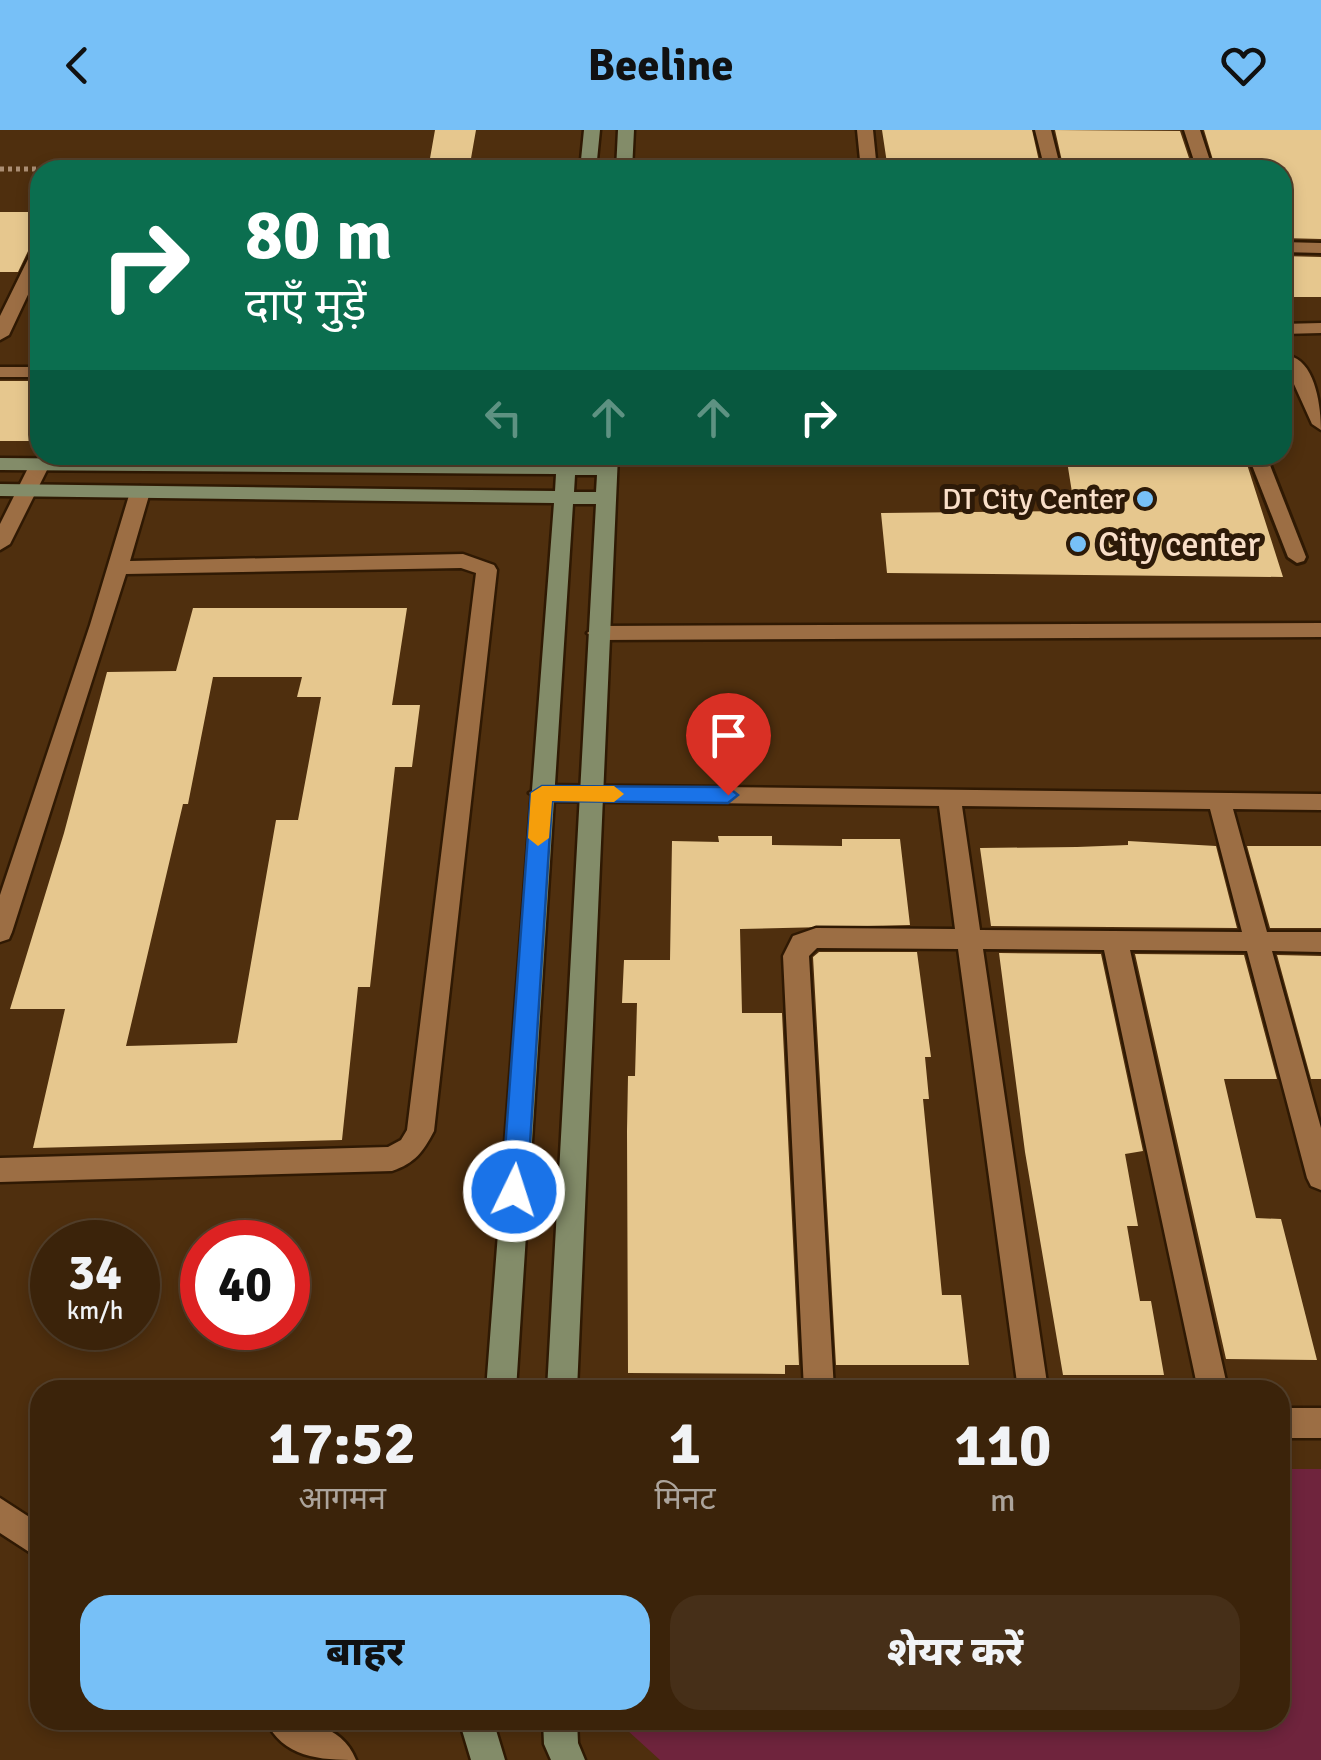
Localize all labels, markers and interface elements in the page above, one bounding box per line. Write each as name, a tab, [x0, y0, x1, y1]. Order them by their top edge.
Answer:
icon: back	[50, 38, 105, 93]
text: Beeline	[587, 38, 734, 93]
icon: heart	[1216, 38, 1271, 93]
text: 80 m	[245, 192, 393, 278]
icon: right	[80, 200, 210, 330]
text: दाएँ मुड़ें	[245, 278, 366, 333]
icon: left	[476, 390, 531, 445]
icon: ahead	[581, 390, 636, 445]
icon: ahead	[686, 390, 741, 445]
icon: right	[791, 390, 846, 445]
place label: DT City Center	[942, 481, 1125, 518]
marker: DT City Center	[1134, 488, 1156, 510]
place label: City center	[1098, 523, 1260, 566]
marker: City center	[1067, 533, 1089, 555]
pin	[686, 693, 771, 796]
icon: arrive	[701, 708, 756, 763]
position arrow	[462, 1139, 566, 1243]
speed limit sign: 40	[180, 1220, 310, 1350]
text: 34	[68, 1242, 122, 1304]
text: km/h	[67, 1295, 123, 1326]
text: 17:52	[269, 1407, 416, 1481]
text: 1	[669, 1407, 701, 1481]
text: 110	[954, 1409, 1051, 1483]
text: आगमन	[298, 1479, 386, 1518]
text: मिनट	[654, 1479, 716, 1518]
text: m	[990, 1481, 1016, 1520]
button: बाहर	[80, 1595, 650, 1710]
button: शेयर करें	[670, 1595, 1240, 1710]

